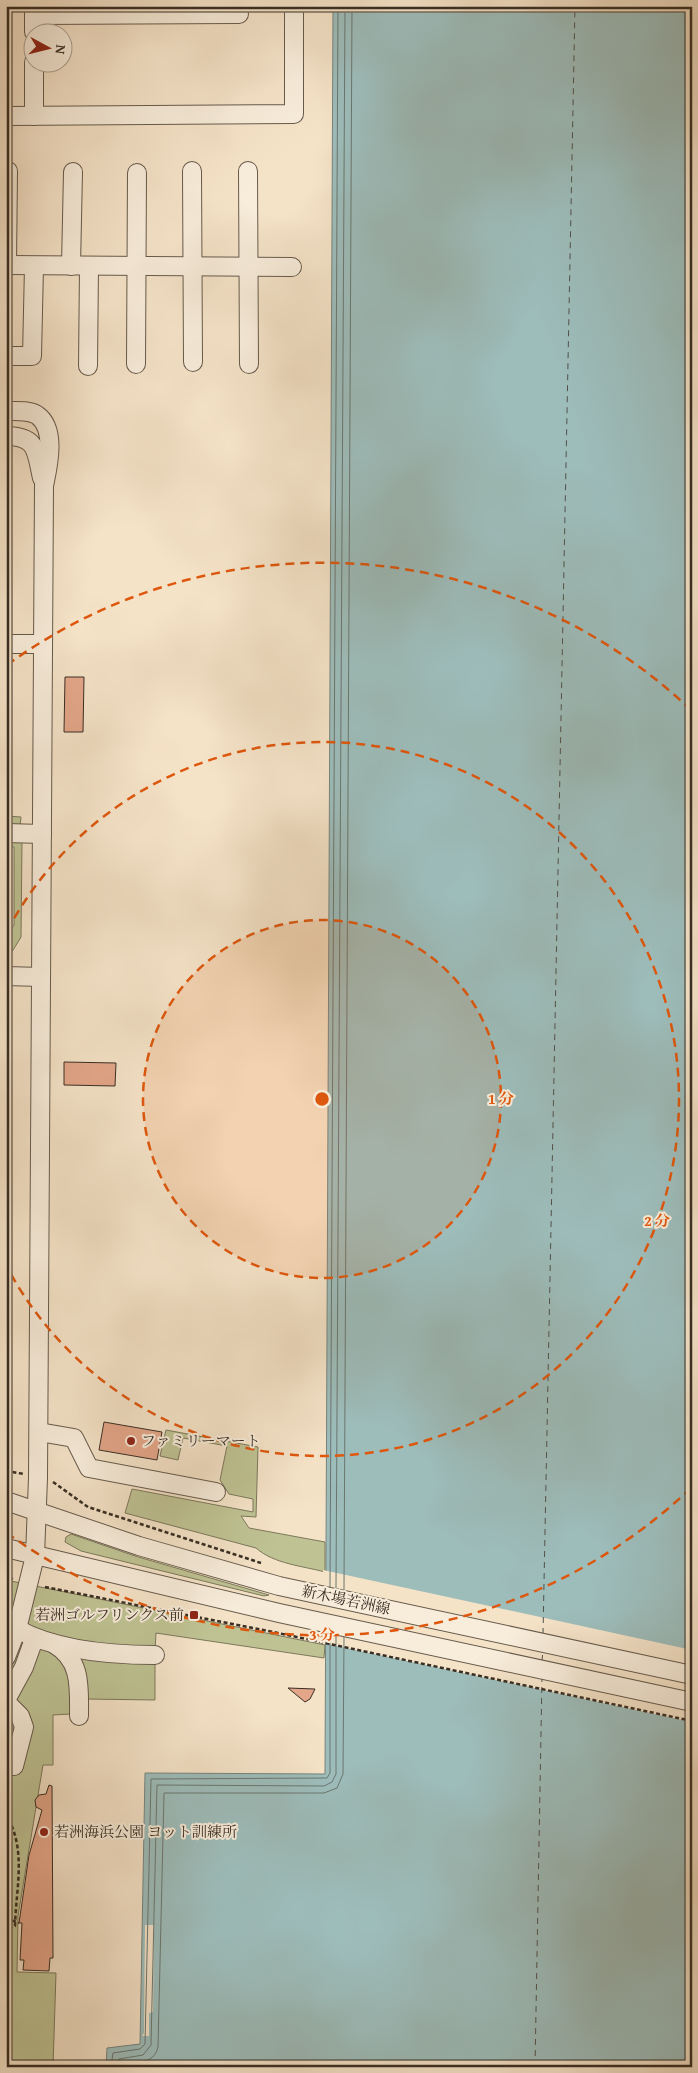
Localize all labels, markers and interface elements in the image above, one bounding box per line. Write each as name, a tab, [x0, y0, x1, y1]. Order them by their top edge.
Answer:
north arrow	[22, 22, 72, 72]
text: N	[50, 44, 71, 56]
text: 1 分	[488, 1088, 514, 1109]
centre of rings	[313, 1090, 331, 1108]
text: 2 分	[644, 1210, 670, 1231]
place label: ファミリーマート	[141, 1430, 261, 1451]
marker: ファミリーマート	[125, 1435, 137, 1447]
street label: 新木場若洲線	[300, 1580, 392, 1619]
place label: 若洲ゴルフリンクス前	[35, 1604, 184, 1625]
marker: 若洲ゴルフリンクス前	[188, 1609, 200, 1621]
text: 3 分	[309, 1624, 335, 1645]
place label: 若洲海浜公園 ヨット訓練所	[54, 1821, 237, 1842]
marker: 若洲海浜公園 ヨット訓練所	[38, 1826, 50, 1838]

